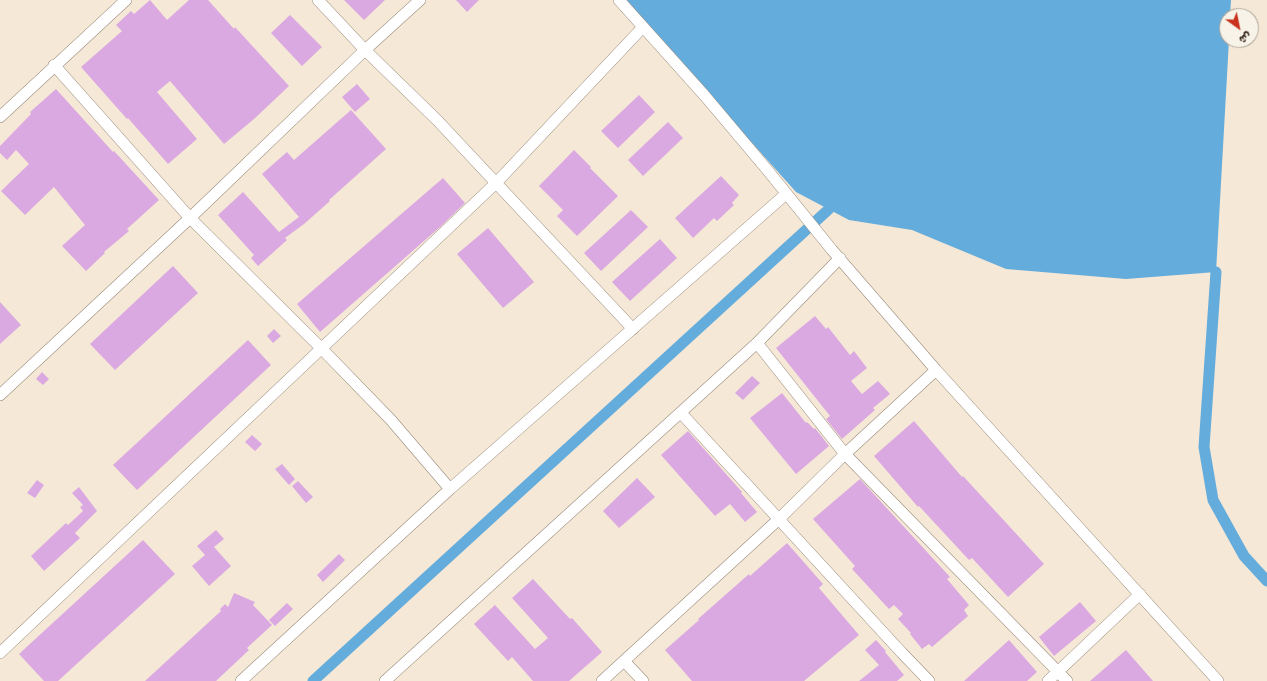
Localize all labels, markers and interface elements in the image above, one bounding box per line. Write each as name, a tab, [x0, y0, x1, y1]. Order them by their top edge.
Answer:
north arrow	[1219, 8, 1259, 48]
text: ش	[1237, 29, 1254, 46]

